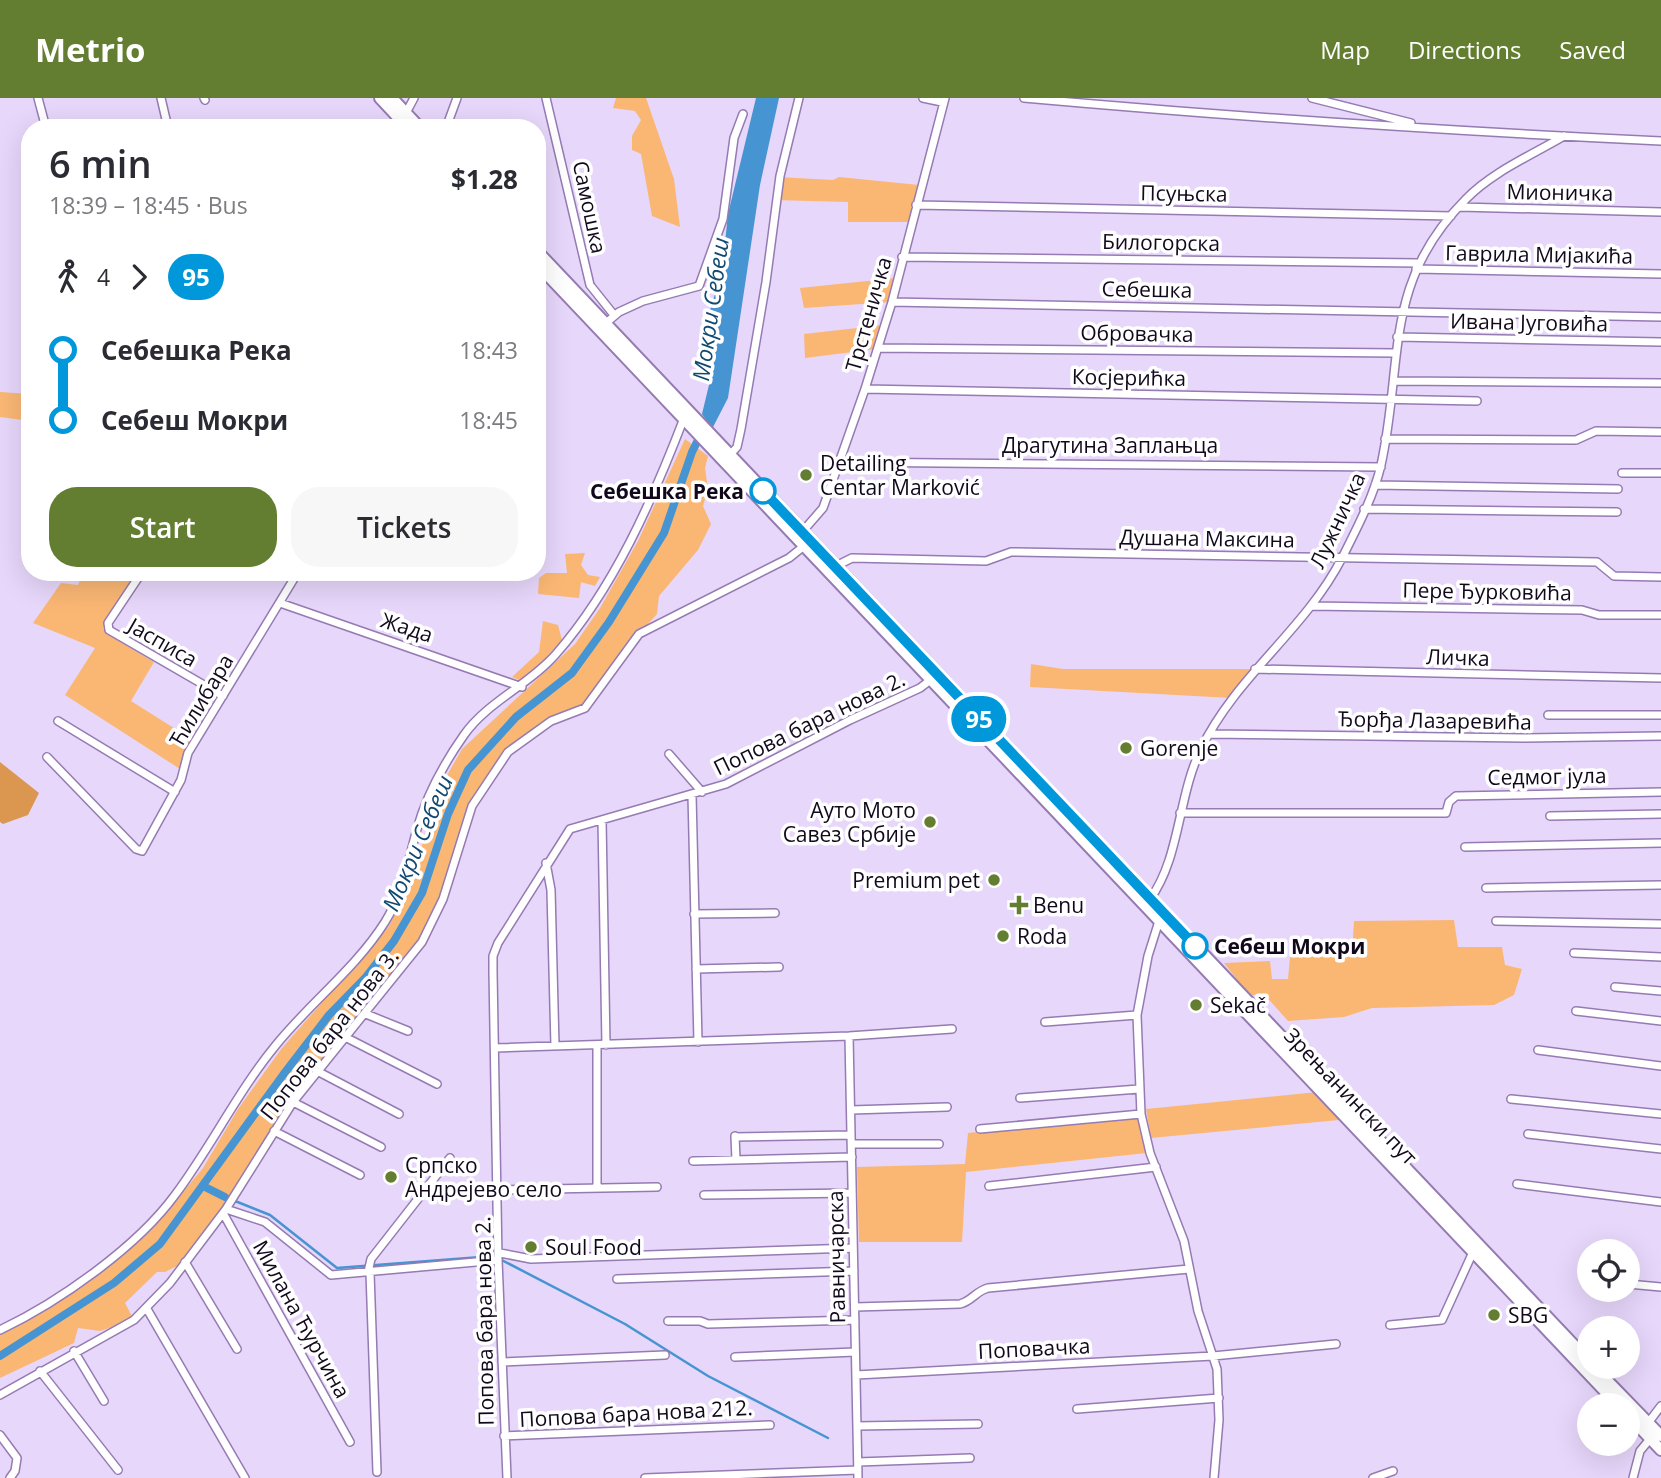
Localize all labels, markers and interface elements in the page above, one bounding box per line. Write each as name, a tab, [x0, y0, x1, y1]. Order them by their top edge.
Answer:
text: Metrio	[35, 27, 145, 72]
text: Map	[1320, 33, 1370, 66]
text: Directions	[1408, 33, 1521, 66]
text: Saved	[1559, 33, 1626, 66]
text: 6 min	[49, 137, 152, 189]
street label: Самошка	[567, 158, 613, 256]
text: $1.28	[451, 161, 518, 197]
street label: Мионичка	[1506, 177, 1614, 207]
street label: Псуњска	[1140, 178, 1228, 208]
text: 18:39 – 18:45 · Bus	[49, 189, 248, 221]
street label: Билогорска	[1102, 227, 1220, 257]
water label: Мокри Себеш	[684, 235, 736, 383]
street label: Гаврила Мијакића	[1445, 238, 1633, 270]
street label: Трстеничка	[838, 253, 898, 375]
icon: walk	[49, 258, 87, 296]
icon: forward	[120, 258, 158, 296]
text: 95	[182, 260, 210, 293]
text: 4	[97, 261, 110, 293]
street label: Себешка	[1102, 274, 1192, 304]
street label: Ивана Југовића	[1450, 307, 1608, 337]
street label: Обровачка	[1080, 318, 1194, 348]
text: Себешка Река	[101, 332, 292, 368]
text: 18:43	[459, 334, 518, 366]
street label: Косјерићка	[1072, 362, 1186, 392]
text: Себеш Мокри	[101, 402, 288, 438]
text: 18:45	[459, 404, 518, 436]
street label: Драгутина Заплањца	[1002, 431, 1218, 459]
place label: Detailing Centar Marković	[820, 449, 980, 501]
marker: Detailing Centar Marković	[798, 467, 814, 483]
street label: Лужничка	[1303, 468, 1371, 572]
place label: Себешка Река	[590, 477, 744, 505]
marker: Себешка Река	[750, 478, 776, 504]
button: Start	[49, 487, 277, 567]
button: Tickets	[291, 487, 518, 567]
street label: Душана Максина	[1119, 522, 1295, 554]
street label: Пере Ђурковића	[1402, 576, 1572, 606]
street label: Жада	[377, 605, 437, 649]
street label: Јасписа	[122, 610, 203, 673]
street label: Личка	[1426, 642, 1490, 672]
street label: Ћилибара	[163, 649, 239, 751]
street label: Попова бара нова 2.	[709, 664, 909, 782]
line badge: 95	[948, 696, 1010, 742]
text: 95	[965, 702, 993, 735]
street label: Ђорђа Лазаревића	[1338, 704, 1532, 736]
place label: Gorenje	[1140, 734, 1218, 762]
marker: Gorenje	[1118, 740, 1134, 756]
street label: Седмог јула	[1487, 761, 1607, 791]
water label: Мокри Себеш	[374, 770, 460, 916]
place label: Ауто Мото Савез Србије	[783, 796, 916, 848]
marker: Ауто Мото Савез Србије	[922, 814, 938, 830]
place label: Premium pet	[852, 866, 980, 894]
marker: Premium pet	[986, 872, 1002, 888]
place label: Benu	[1033, 891, 1084, 919]
marker: Benu	[1011, 897, 1027, 913]
place label: Roda	[1017, 922, 1067, 950]
marker: Roda	[995, 928, 1011, 944]
place label: Себеш Мокри	[1214, 932, 1365, 960]
marker: Себеш Мокри	[1182, 933, 1208, 959]
street label: Попова бара нова 3.	[253, 943, 405, 1125]
place label: Sekač	[1210, 991, 1266, 1019]
marker: Sekač	[1188, 997, 1204, 1013]
street label: Зрењанински пут	[1278, 1021, 1424, 1171]
place label: Српско Андрејево село	[405, 1151, 562, 1203]
marker: Српско Андрејево село	[383, 1169, 399, 1185]
street label: Равничарска	[821, 1190, 851, 1324]
street label: Попова бара нова 2.	[468, 1216, 500, 1426]
place label: Soul Food	[545, 1233, 642, 1261]
street label: Милана Ћурчина	[247, 1235, 357, 1403]
marker: Soul Food	[523, 1239, 539, 1255]
map controls	[1577, 1239, 1640, 1456]
button: locate	[1577, 1239, 1640, 1302]
place label: SBG	[1508, 1301, 1548, 1329]
marker: SBG	[1486, 1307, 1502, 1323]
button: +	[1577, 1316, 1640, 1379]
street label: Поповачка	[977, 1331, 1091, 1365]
street label: Попова бара нова 212.	[519, 1393, 753, 1433]
button: −	[1577, 1393, 1640, 1456]

